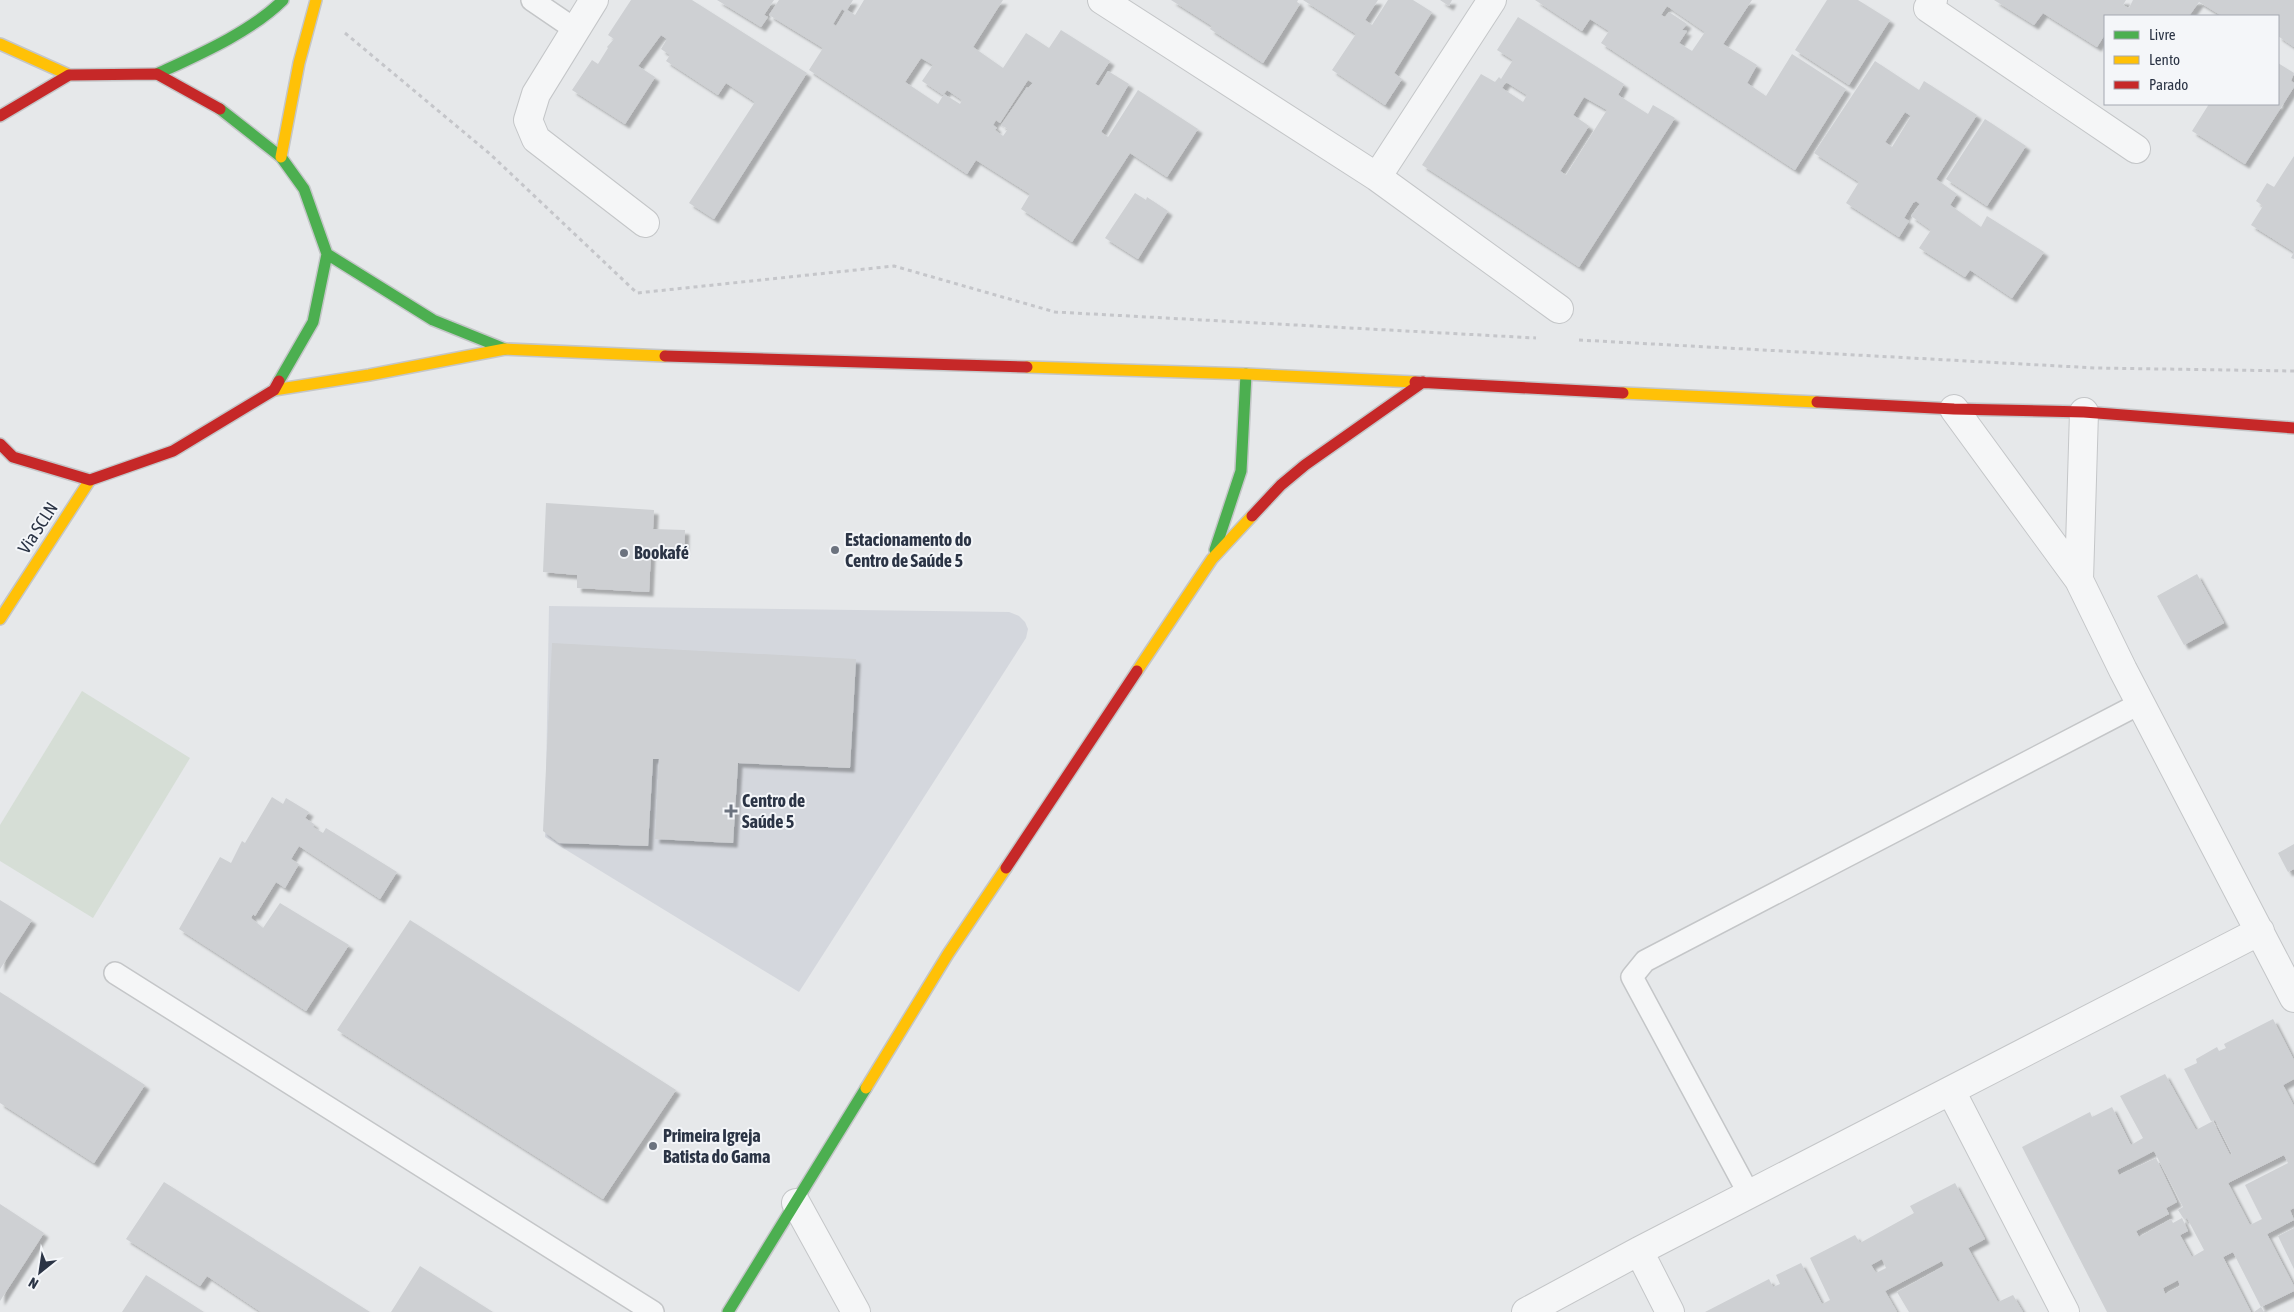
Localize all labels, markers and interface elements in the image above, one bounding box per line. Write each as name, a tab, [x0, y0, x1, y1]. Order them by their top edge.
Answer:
legend	[2104, 15, 2279, 105]
text: Livre	[2149, 26, 2176, 43]
text: Lento	[2149, 51, 2180, 68]
text: Parado	[2149, 76, 2188, 93]
street label: Via SCLN	[13, 498, 62, 557]
place label: Estacionamento do Centro de Saúde 5	[845, 529, 972, 571]
place label: Bookafé	[634, 542, 689, 563]
marker: Estacionamento do Centro de Saúde 5	[829, 544, 841, 556]
marker: Bookafé	[618, 547, 630, 559]
place label: Centro de Saúde 5	[742, 790, 805, 832]
marker: Centro de Saúde 5	[724, 804, 738, 818]
place label: Primeira Igreja Batista do Gama	[663, 1125, 770, 1167]
marker: Primeira Igreja Batista do Gama	[647, 1140, 659, 1152]
north arrow	[15, 1247, 65, 1297]
text: N	[26, 1274, 41, 1292]

